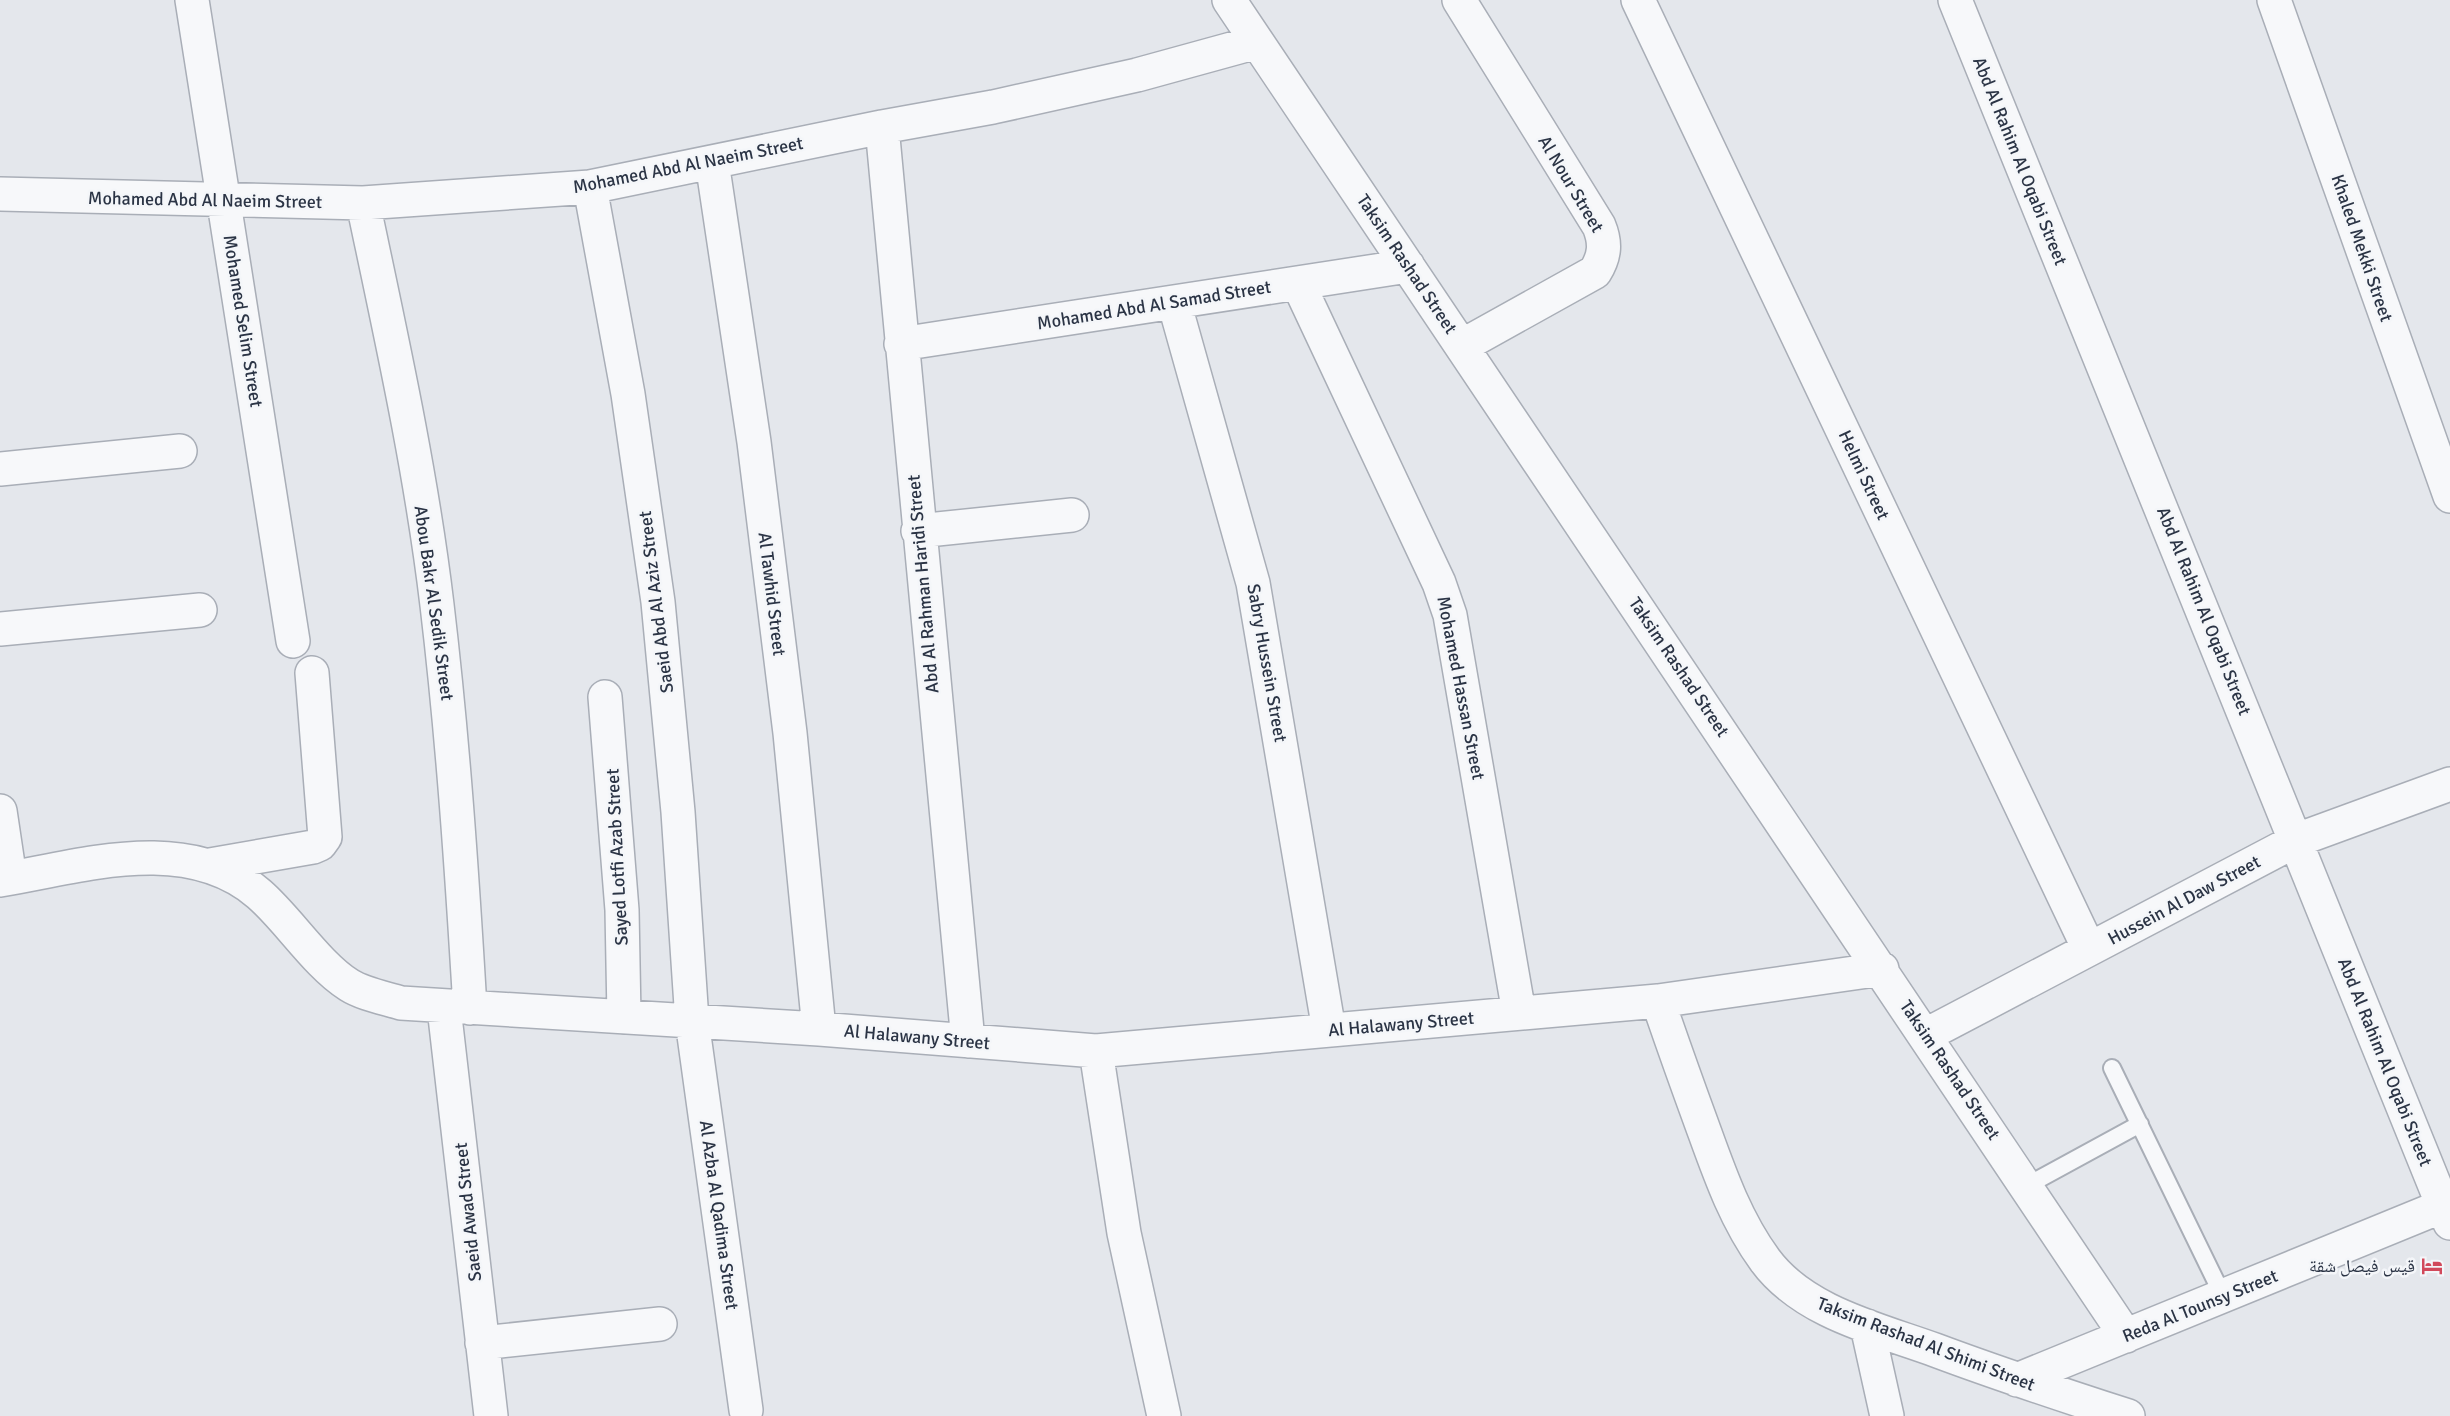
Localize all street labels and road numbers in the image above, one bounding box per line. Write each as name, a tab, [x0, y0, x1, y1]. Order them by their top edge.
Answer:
street label: Abd Al Rahim Al Oqabi Street	[1968, 54, 2072, 268]
street label: Mohamed Abd Al Naeim Street	[571, 132, 805, 198]
street label: Al Nour Street	[1534, 132, 1608, 236]
street label: Khaled Mekki Street	[2326, 171, 2398, 325]
street label: Mohamed Abd Al Naeim Street	[88, 187, 322, 213]
street label: Taksim Rashad Street	[1352, 190, 1462, 338]
street label: Mohamed Selim Street	[219, 233, 267, 409]
street label: Mohamed Abd Al Samad Street	[1035, 276, 1273, 334]
street label: Helmi Street	[1834, 427, 1894, 523]
street label: Abd Al Rahman Haridi Street	[902, 474, 944, 694]
street label: Abou Bakr Al Sedik Street	[409, 504, 459, 702]
street label: Abd Al Rahim Al Oqabi Street	[2152, 504, 2256, 718]
street label: Saeid Abd Al Aziz Street	[634, 510, 678, 694]
street label: Al Tawhid Street	[753, 531, 791, 657]
street label: Sabry Hussein Street	[1242, 582, 1292, 744]
street label: Taksim Rashad Street	[1624, 593, 1734, 741]
street label: Mohamed Hassan Street	[1432, 594, 1490, 782]
street label: Sayed Lotfi Azab Street	[601, 768, 633, 946]
street label: Hussein Al Daw Street	[2104, 850, 2264, 950]
street label: Abd Al Rahim Al Oqabi Street	[2333, 955, 2437, 1169]
street label: Taksim Rashad Street	[1895, 996, 2005, 1144]
street label: Al Halawany Street	[1327, 1007, 1475, 1041]
street label: Al Halawany Street	[843, 1020, 991, 1054]
street label: Al Azba Al Qadima Street	[695, 1119, 743, 1311]
street label: Saeid Awad Street	[450, 1141, 486, 1283]
street label: Reda Al Tounsy Street	[2119, 1265, 2281, 1347]
street label: Taksim Rashad Al Shimi Street	[1814, 1292, 2038, 1396]

